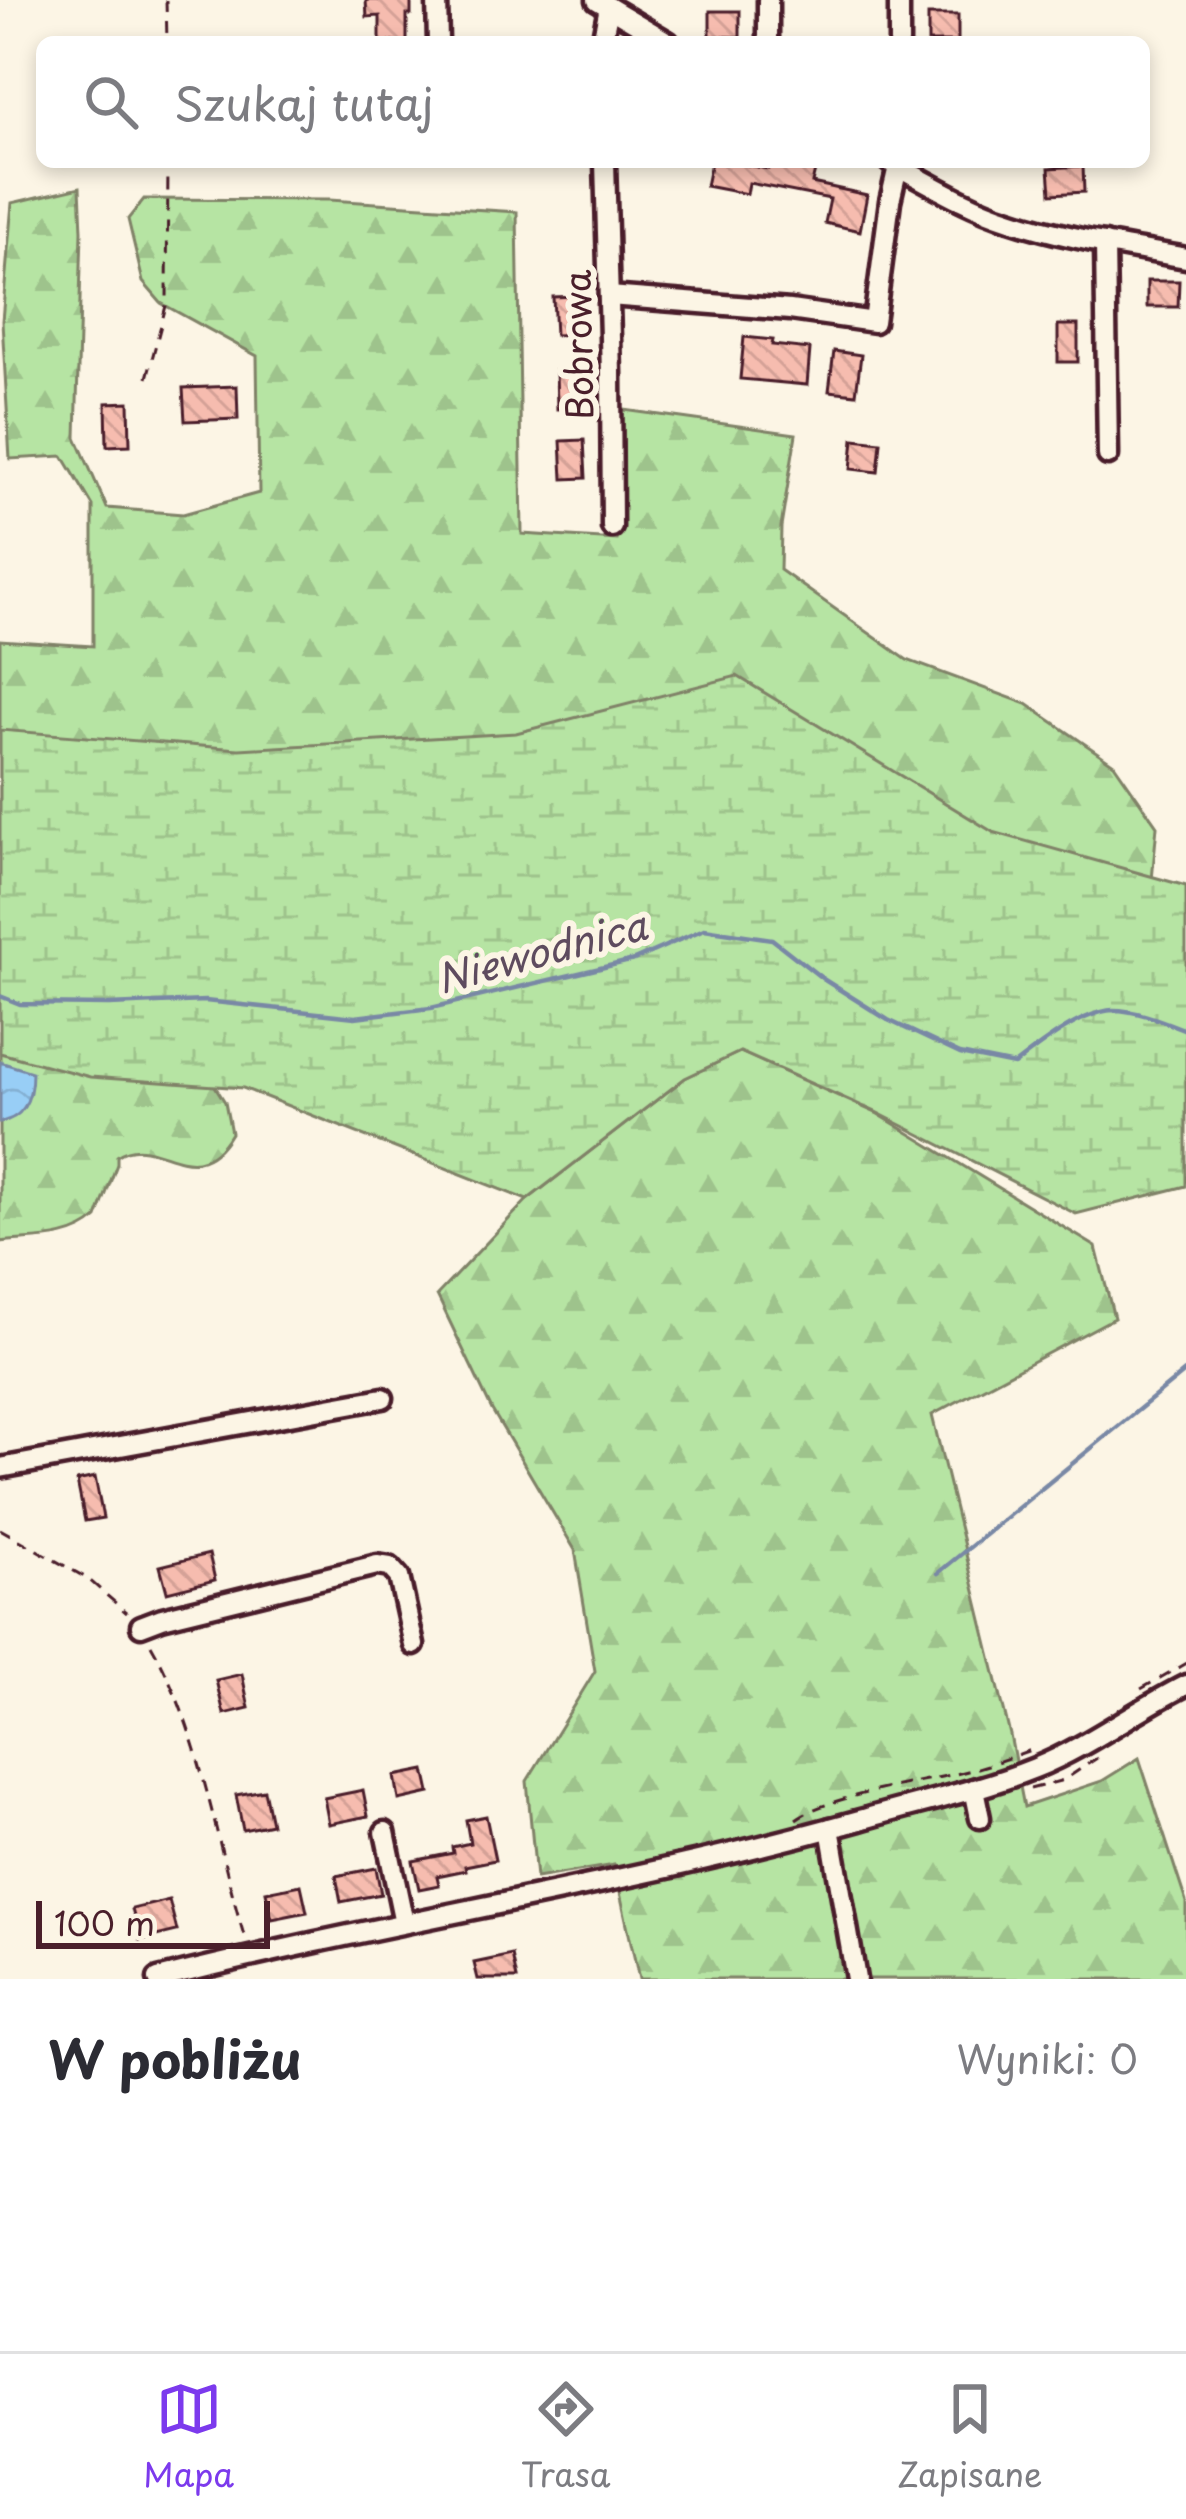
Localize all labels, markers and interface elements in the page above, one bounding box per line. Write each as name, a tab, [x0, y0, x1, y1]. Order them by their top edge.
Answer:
search box	[36, 36, 1150, 168]
text: Szukaj tutaj	[174, 68, 434, 136]
icon: search	[78, 69, 144, 135]
street label: Bobrowa	[549, 269, 605, 421]
water label: Niewodnica	[430, 893, 654, 1006]
scale bar	[36, 1895, 270, 1948]
text: 100 m	[54, 1897, 155, 1947]
text: W pobliżu	[48, 2019, 302, 2096]
text: Wyniki: 0	[957, 2028, 1138, 2087]
tab: Mapa	[143, 2376, 234, 2498]
tab: Trasa	[521, 2376, 610, 2498]
tab: Zapisane	[897, 2376, 1043, 2498]

